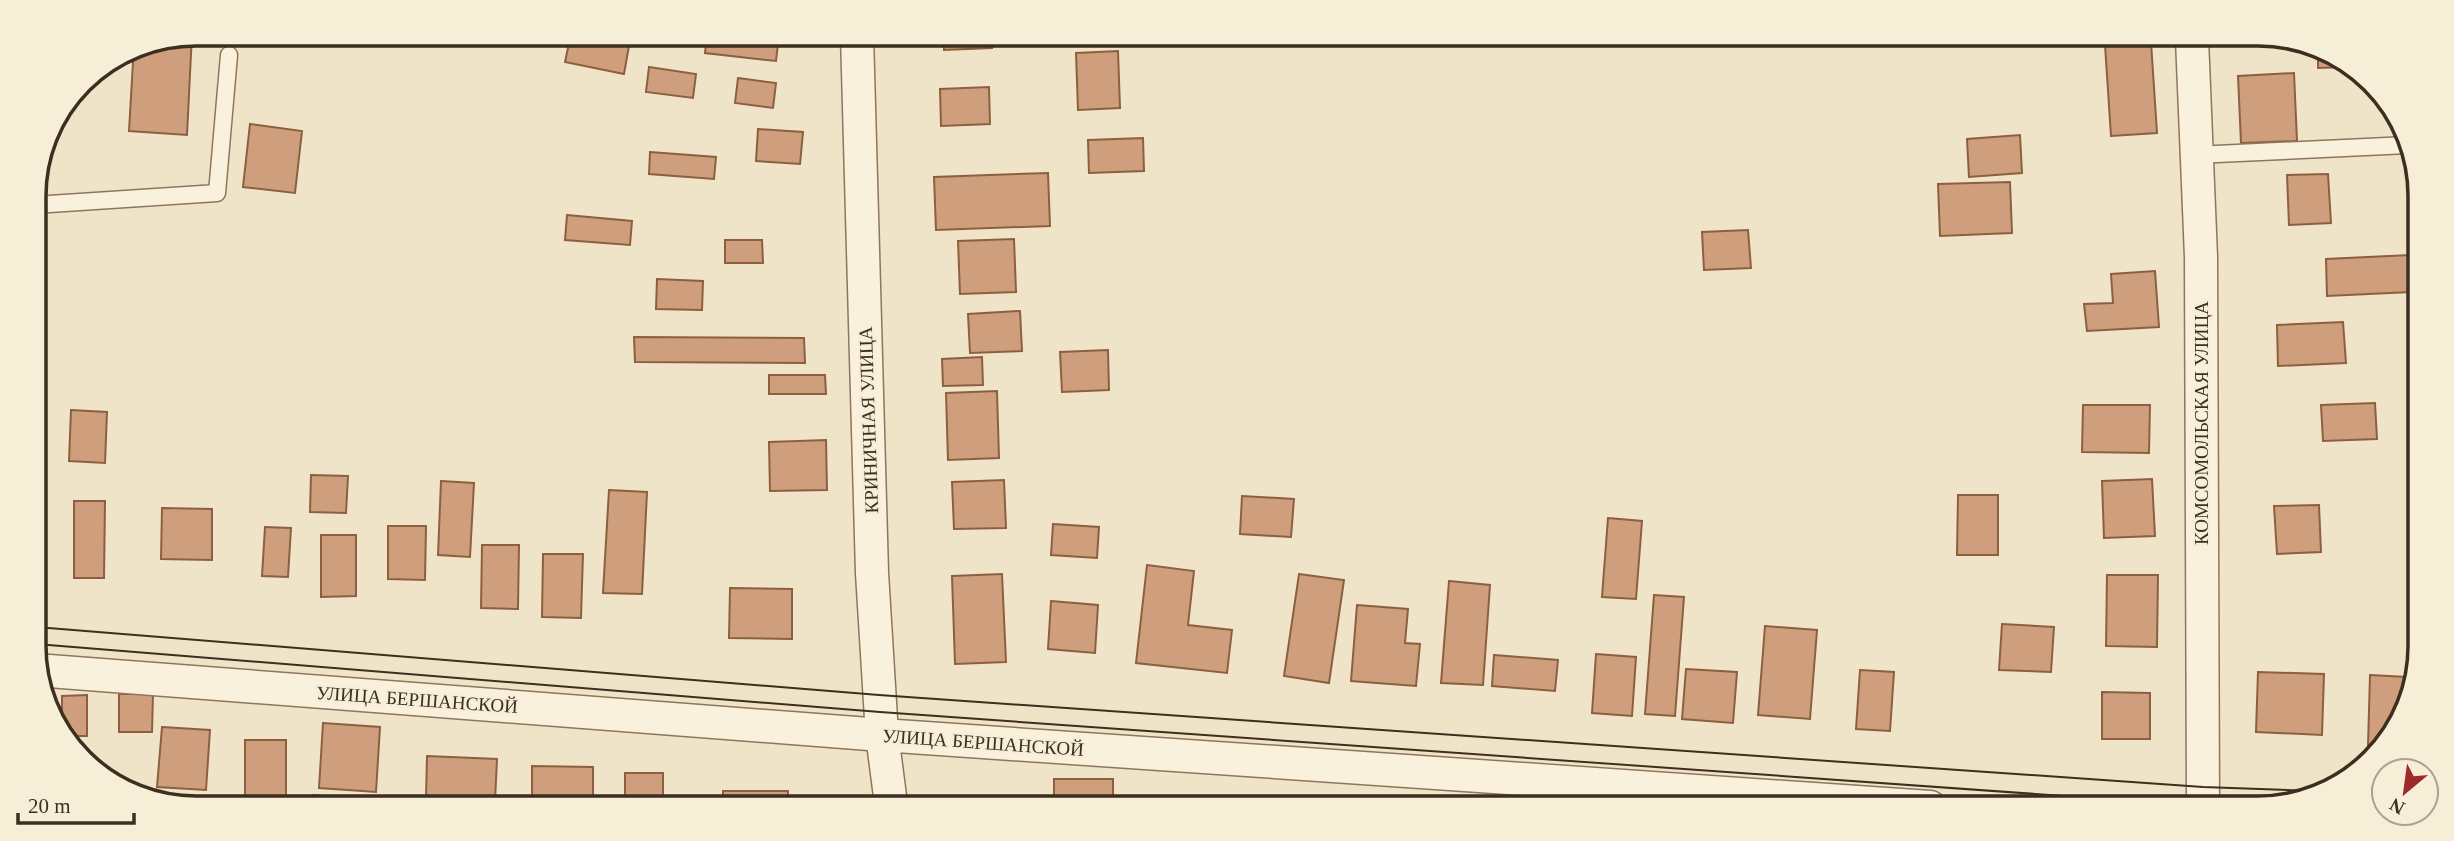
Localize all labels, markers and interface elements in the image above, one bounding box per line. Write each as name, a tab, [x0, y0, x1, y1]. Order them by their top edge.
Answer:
street label: КОМСОМОЛЬСКАЯ УЛИЦА	[2191, 301, 2212, 545]
street label: КРИНИЧНАЯ УЛИЦА	[855, 326, 882, 514]
street label: УЛИЦА БЕРШАНСКОЙ	[315, 682, 519, 717]
street label: УЛИЦА БЕРШАНСКОЙ	[881, 725, 1085, 760]
north arrow	[2370, 757, 2440, 827]
scale bar	[18, 782, 133, 826]
text: 20 m	[28, 794, 71, 818]
text: N	[2386, 794, 2408, 819]

